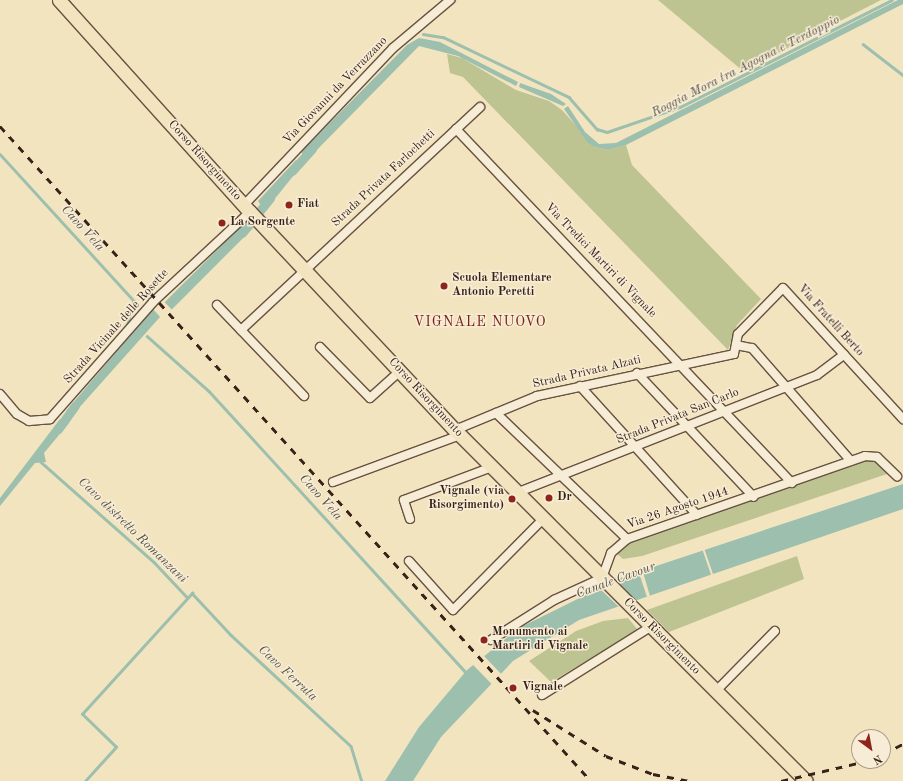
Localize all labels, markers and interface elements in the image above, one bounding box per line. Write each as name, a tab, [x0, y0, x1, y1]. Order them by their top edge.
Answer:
water label: Roggia Mora tra Agogna e Terdoppio	[649, 13, 843, 121]
street label: Via Giovanni da Verrazzano	[281, 34, 391, 148]
street label: Corso Risorgimento	[164, 118, 244, 204]
street label: Strada Privata Farlochetti	[329, 127, 439, 231]
place label: Fiat	[297, 198, 319, 212]
marker: Fiat	[284, 200, 294, 210]
street label: Via Tredici Martiri di Vignale	[541, 201, 659, 321]
water label: Cavo Vela	[57, 203, 107, 255]
place label: La Sorgente	[230, 216, 295, 230]
marker: La Sorgente	[217, 218, 227, 228]
street label: Strada Vicinale delle Rosette	[62, 267, 172, 387]
place label: Scuola Elementare Antonio Peretti	[452, 272, 552, 300]
marker: Scuola Elementare Antonio Peretti	[439, 281, 449, 291]
street label: Via Fratelli Berto	[794, 282, 866, 360]
district label: VIGNALE NUOVO	[413, 314, 547, 330]
street label: Strada Privata Alzati	[531, 354, 643, 392]
street label: Corso Risorgimento	[385, 356, 465, 440]
street label: Strada Privata San Carlo	[615, 386, 741, 448]
water label: Cavo Vela	[295, 472, 345, 524]
water label: Cavo distretto Romanzani	[74, 475, 190, 587]
place label: Vignale (via Risorgimento)	[428, 485, 504, 513]
street label: Via 26 Agosto 1944	[625, 485, 731, 533]
place label: Dr	[557, 491, 572, 505]
marker: Dr	[544, 493, 554, 503]
marker: Vignale (via Risorgimento)	[507, 494, 517, 504]
water label: Canale Cavour	[574, 559, 658, 603]
street label: Corso Risorgimento	[620, 596, 702, 678]
place label: Monumento ai Martiri di Vignale	[492, 626, 588, 654]
marker: Monumento ai Martiri di Vignale	[479, 635, 489, 645]
water label: Cavo Ferruta	[254, 643, 320, 705]
place label: Vignale	[522, 681, 563, 695]
marker: Vignale	[507, 682, 519, 694]
north arrow	[851, 729, 891, 769]
text: N	[871, 752, 884, 766]

